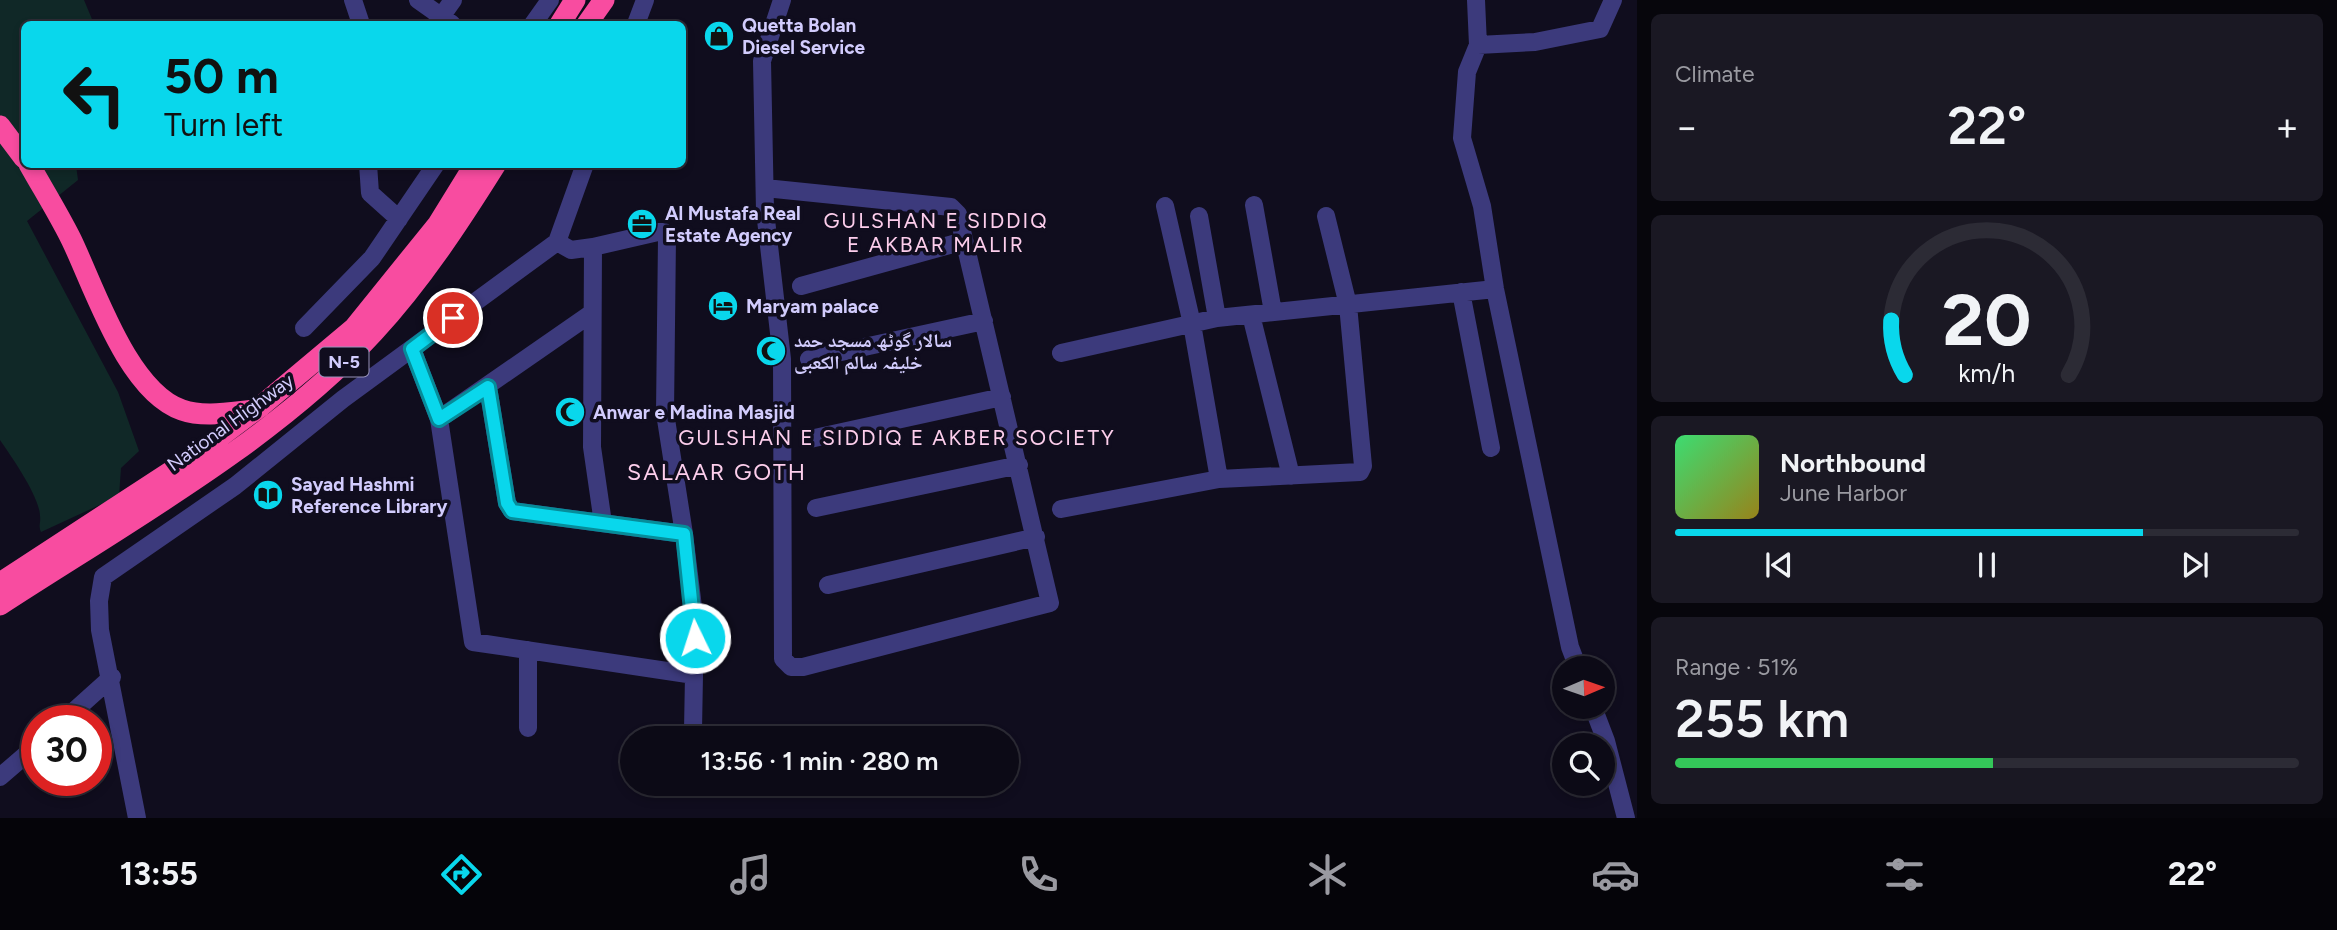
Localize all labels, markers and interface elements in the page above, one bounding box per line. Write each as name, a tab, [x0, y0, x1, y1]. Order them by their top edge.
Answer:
place label: Quetta Bolan Diesel Service	[742, 14, 866, 59]
shop icon: Quetta Bolan Diesel Service	[702, 19, 736, 53]
text: 50 m	[164, 46, 279, 105]
icon: left	[49, 49, 140, 140]
text: Climate	[1675, 60, 1754, 88]
text: 22°	[1948, 95, 2026, 157]
text: −	[1675, 104, 1699, 150]
text: +	[2275, 104, 2299, 150]
text: Turn left	[164, 106, 283, 144]
place label: Al Mustafa Real Estate Agency	[665, 202, 801, 247]
office icon: Al Mustafa Real Estate Agency	[625, 207, 659, 241]
district label: GULSHAN E SIDDIQ E AKBAR MALIR	[823, 208, 1049, 257]
text: 20	[1942, 276, 2032, 363]
pin	[423, 288, 483, 348]
hotel icon: Maryam palace	[706, 289, 740, 323]
place label: Maryam palace	[746, 295, 879, 318]
icon: arrive	[434, 299, 472, 337]
place label: سالار گوٹھ مسجد حمد خلیفہ سالم الکعبی	[794, 329, 952, 375]
mosque icon: سالار گوٹھ مسجد حمد خلیفہ سالم الکعبی	[754, 334, 788, 368]
road number: N-5	[320, 348, 368, 376]
text: km/h	[1958, 357, 2016, 387]
street label: National Highway	[163, 369, 298, 476]
mosque icon: Anwar e Madina Masjid	[553, 395, 587, 429]
place label: Anwar e Madina Masjid	[593, 401, 795, 424]
district label: GULSHAN E SIDDIQ E AKBER SOCIETY	[678, 425, 1116, 450]
text: Northbound	[1780, 447, 1926, 479]
district label: SALAAR GOTH	[627, 458, 807, 486]
place label: Sayad Hashmi Reference Library	[291, 473, 448, 518]
library icon: Sayad Hashmi Reference Library	[251, 478, 285, 512]
text: June Harbor	[1780, 479, 1907, 507]
icon: previous	[1760, 546, 1798, 584]
icon: pause	[1968, 546, 2006, 584]
icon: next	[2176, 546, 2214, 584]
position arrow	[658, 601, 732, 675]
text: Range · 51%	[1675, 653, 1798, 681]
north arrow	[1552, 656, 1615, 719]
map controls	[1552, 656, 1615, 796]
text: 255 km	[1675, 688, 1849, 750]
speed limit sign: 30	[21, 705, 112, 796]
button: search	[1552, 733, 1615, 796]
text: 13:56 · 1 min · 280 m	[700, 745, 939, 777]
icon: directions	[437, 850, 486, 899]
icon: music	[726, 850, 775, 899]
icon: phone	[1014, 850, 1063, 899]
icon: climate	[1303, 850, 1352, 899]
icon: car	[1591, 850, 1640, 899]
icon: filters	[1880, 850, 1929, 899]
text: 13:55	[120, 855, 198, 893]
text: 22°	[2168, 855, 2217, 893]

